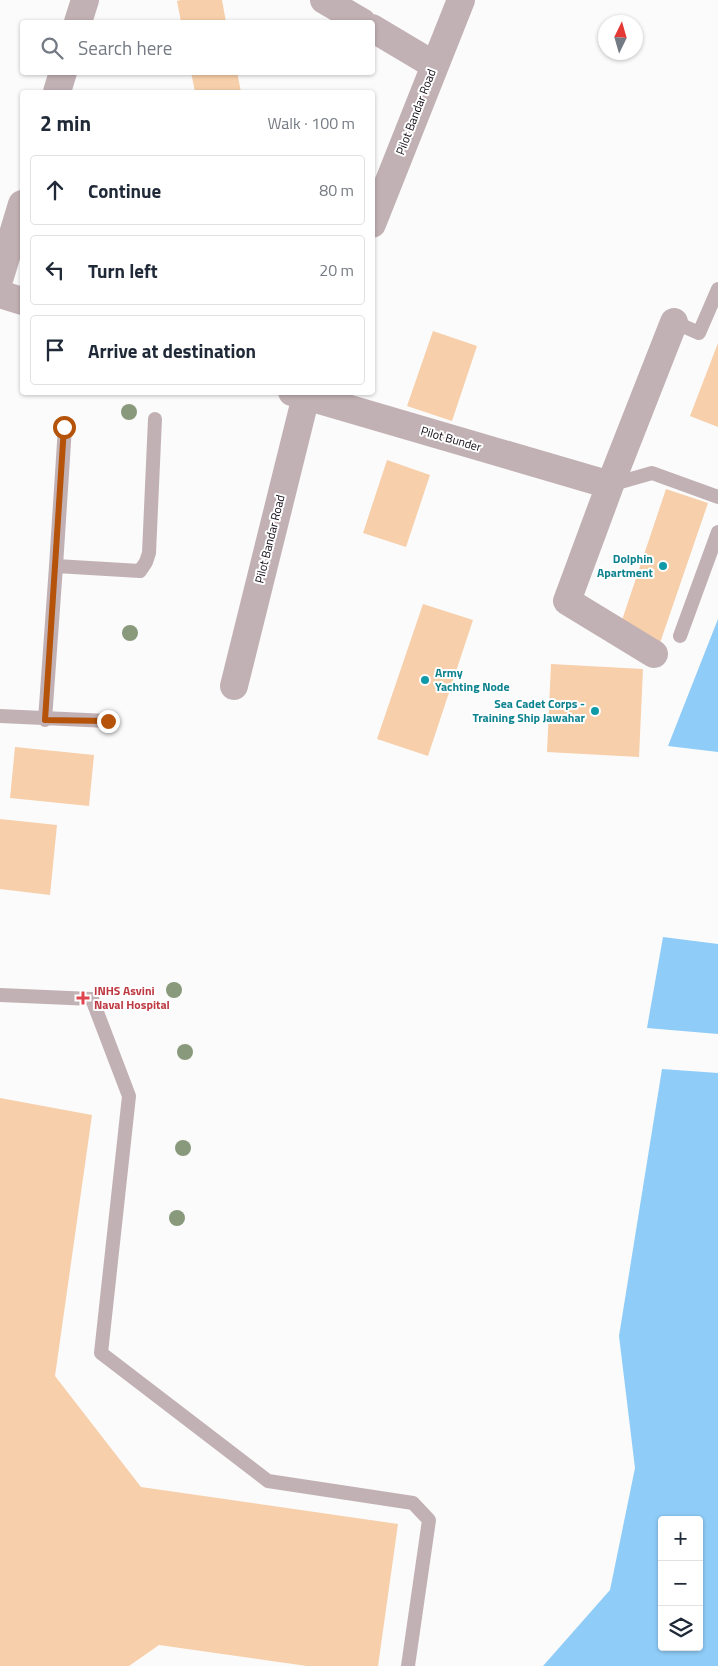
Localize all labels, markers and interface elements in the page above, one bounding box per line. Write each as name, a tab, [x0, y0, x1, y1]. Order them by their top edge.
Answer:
north arrow	[598, 15, 643, 60]
search box	[20, 20, 375, 75]
text: Search here	[78, 33, 172, 62]
icon: search	[38, 34, 66, 62]
street label: Pilot Bandar Road	[390, 66, 441, 158]
text: 2 min	[40, 107, 91, 139]
text: Walk · 100 m	[267, 111, 355, 135]
icon: ahead	[41, 176, 69, 204]
text: Continue	[88, 176, 161, 205]
text: 80 m	[319, 178, 354, 202]
icon: left	[41, 256, 69, 284]
text: Turn left	[88, 256, 158, 285]
text: 20 m	[319, 258, 354, 282]
icon: arrive	[41, 336, 69, 364]
text: Arrive at destination	[88, 336, 256, 365]
route start	[53, 416, 76, 439]
street label: Pilot Bunder	[419, 421, 484, 456]
street label: Pilot Bandar Road	[249, 493, 290, 585]
place label: Dolphin Apartment	[597, 549, 654, 582]
marker: Dolphin Apartment	[657, 560, 669, 572]
place label: Army Yachting Node	[435, 663, 510, 696]
marker: Army Yachting Node	[419, 674, 431, 686]
place label: Sea Cadet Corps - Training Ship Jawahar	[472, 694, 586, 727]
marker: Sea Cadet Corps - Training Ship Jawahar	[589, 705, 601, 717]
route end	[97, 710, 120, 733]
place label: INHS Asvini Naval Hospital	[94, 981, 170, 1014]
marker: INHS Asvini Naval Hospital	[76, 991, 90, 1005]
map controls	[658, 1516, 703, 1651]
button: +	[658, 1516, 703, 1561]
button: −	[658, 1561, 703, 1606]
button: layers	[658, 1606, 703, 1651]

